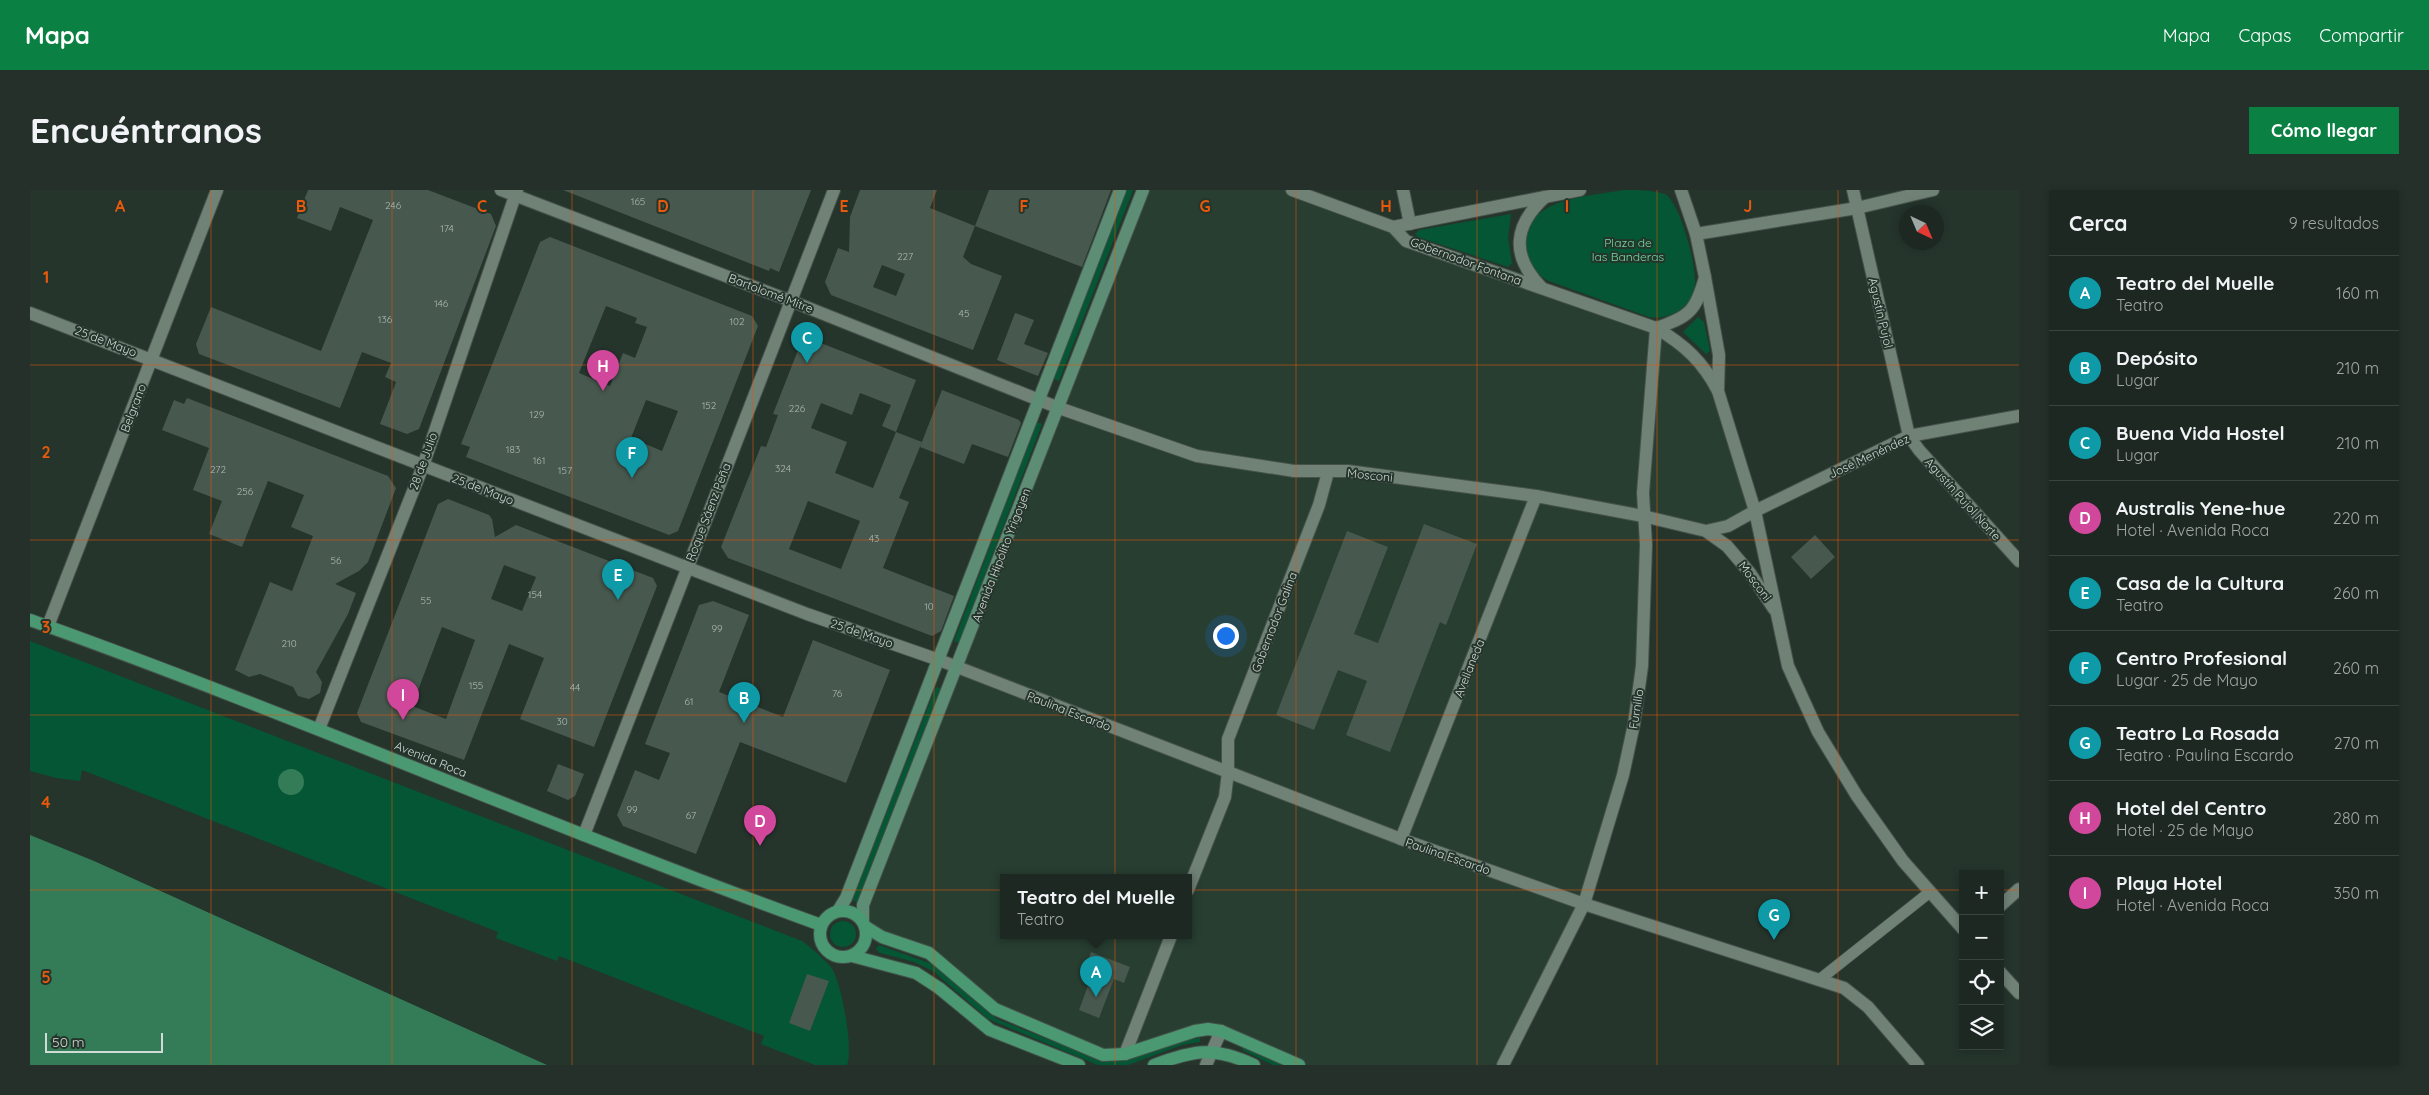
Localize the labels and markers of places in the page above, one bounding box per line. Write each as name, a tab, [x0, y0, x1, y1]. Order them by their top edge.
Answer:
pin: C	[791, 322, 823, 363]
pin: H	[587, 350, 619, 391]
pin: F	[616, 437, 648, 478]
pin: E	[602, 559, 634, 600]
pin: I	[387, 679, 419, 720]
pin: B	[728, 682, 760, 723]
pin: D	[744, 805, 776, 846]
pin: G	[1758, 899, 1790, 940]
pin: A	[1080, 956, 1112, 997]

